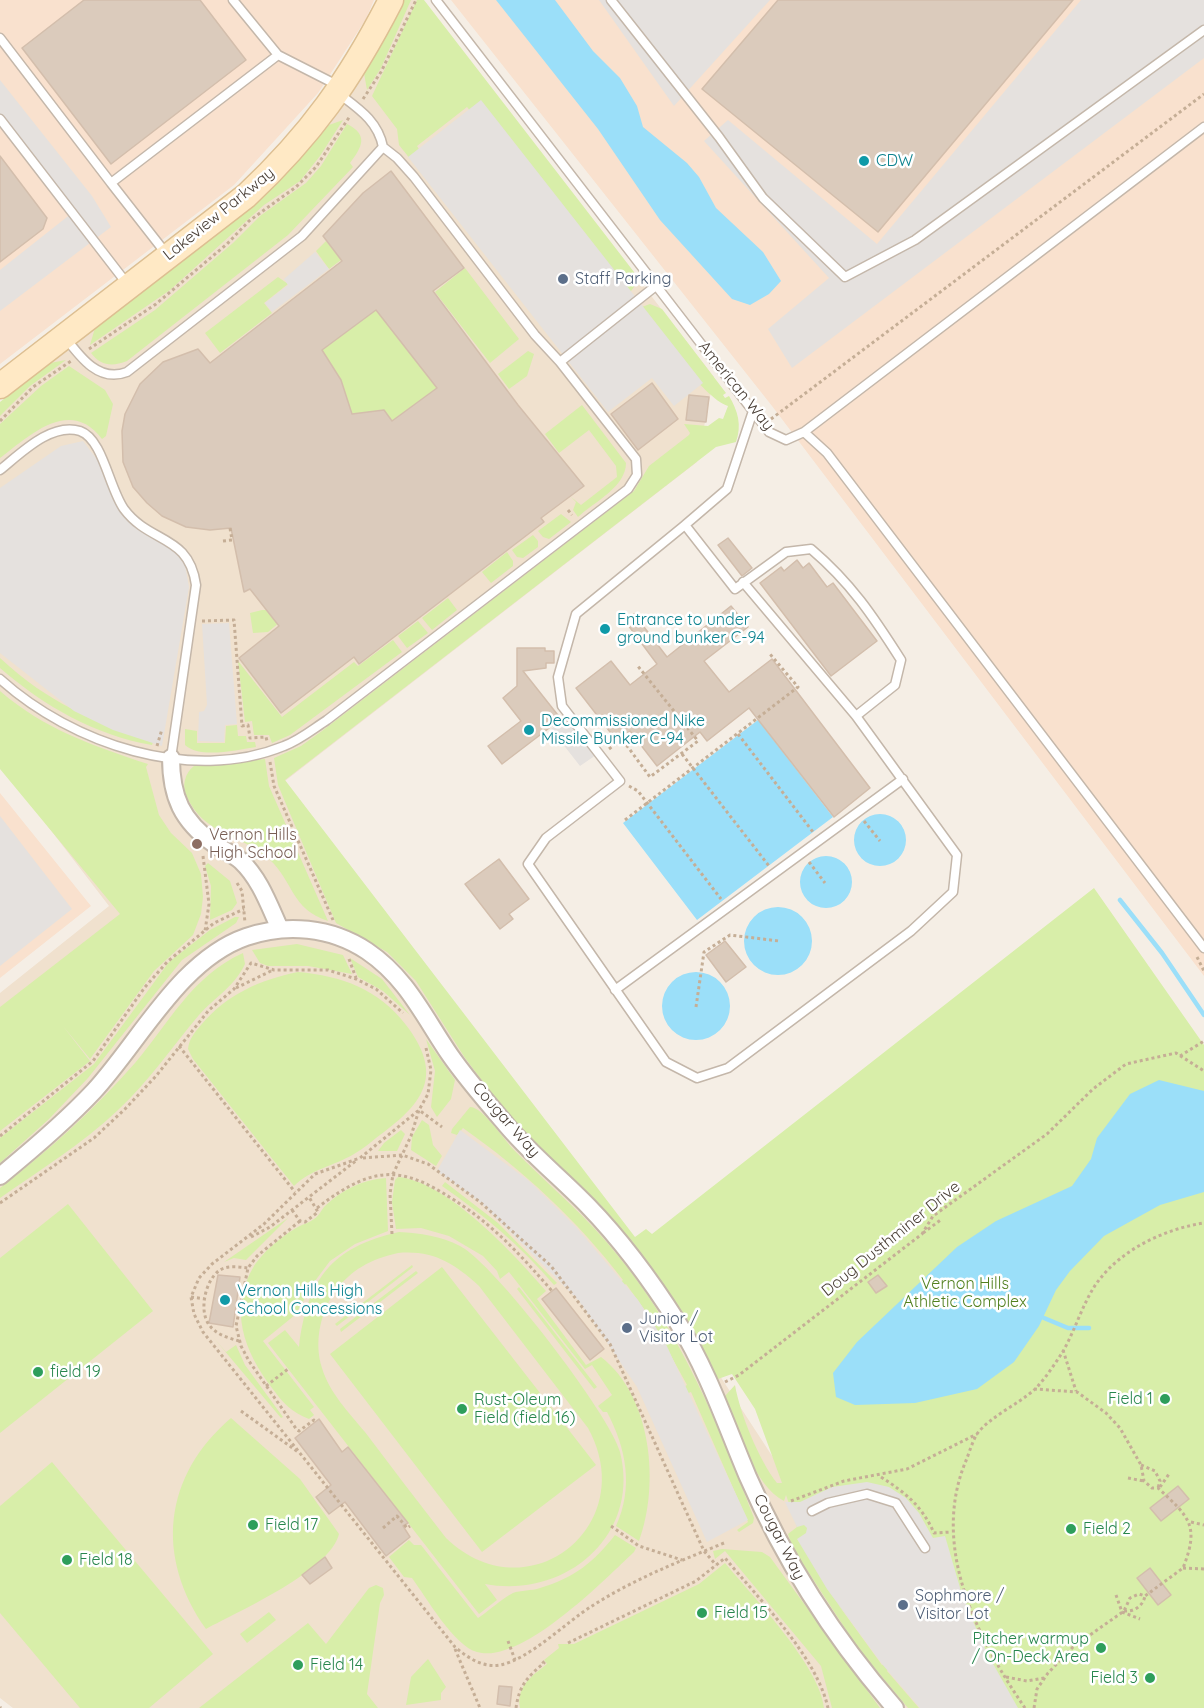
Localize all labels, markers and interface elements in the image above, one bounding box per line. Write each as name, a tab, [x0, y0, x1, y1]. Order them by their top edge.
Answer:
place label: CDW	[876, 151, 913, 171]
marker: CDW	[857, 154, 871, 168]
street label: Lakeview Parkway	[160, 163, 278, 265]
place label: Staff Parking	[575, 269, 672, 289]
marker: Staff Parking	[556, 272, 570, 286]
street label: American Way	[694, 338, 778, 434]
place label: Entrance to under ground bunker C-94	[617, 610, 765, 648]
marker: Entrance to under ground bunker C-94	[598, 622, 612, 636]
place label: Decommissioned Nike Missile Bunker C-94	[541, 711, 705, 749]
marker: Decommissioned Nike Missile Bunker C-94	[522, 723, 536, 737]
place label: Vernon Hills High School	[209, 825, 297, 863]
marker: Vernon Hills High School	[190, 837, 204, 851]
street label: Cougar Way	[468, 1079, 544, 1161]
street label: Doug Dusthminer Drive	[818, 1177, 964, 1301]
park label: Vernon Hills Athletic Complex	[903, 1274, 1027, 1312]
place label: Vernon Hills High School Concessions	[237, 1281, 382, 1319]
marker: Vernon Hills High School Concessions	[218, 1293, 232, 1307]
place label: Junior / Visitor Lot	[639, 1309, 713, 1347]
marker: Junior / Visitor Lot	[620, 1321, 634, 1335]
place label: field 19	[50, 1362, 101, 1382]
marker: field 19	[31, 1365, 45, 1379]
place label: Field 1	[1108, 1389, 1153, 1409]
place label: Rust-Oleum Field (field 16)	[474, 1390, 575, 1428]
marker: Field 1	[1158, 1392, 1172, 1406]
marker: Rust-Oleum Field (field 16)	[455, 1402, 469, 1416]
street label: Cougar Way	[749, 1491, 809, 1583]
place label: Field 17	[265, 1515, 318, 1535]
marker: Field 17	[246, 1518, 260, 1532]
place label: Field 2	[1083, 1519, 1131, 1539]
marker: Field 2	[1064, 1522, 1078, 1536]
place label: Field 18	[79, 1550, 133, 1570]
marker: Field 18	[60, 1553, 74, 1567]
place label: Sophmore / Visitor Lot	[915, 1586, 1004, 1624]
marker: Sophmore / Visitor Lot	[896, 1598, 910, 1612]
place label: Field 15	[714, 1603, 768, 1623]
marker: Field 15	[695, 1606, 709, 1620]
place label: Pitcher warmup / On-Deck Area	[972, 1629, 1089, 1667]
marker: Pitcher warmup / On-Deck Area	[1094, 1641, 1108, 1655]
place label: Field 14	[310, 1655, 363, 1675]
marker: Field 14	[291, 1658, 305, 1672]
place label: Field 3	[1091, 1668, 1138, 1688]
marker: Field 3	[1143, 1671, 1157, 1685]

